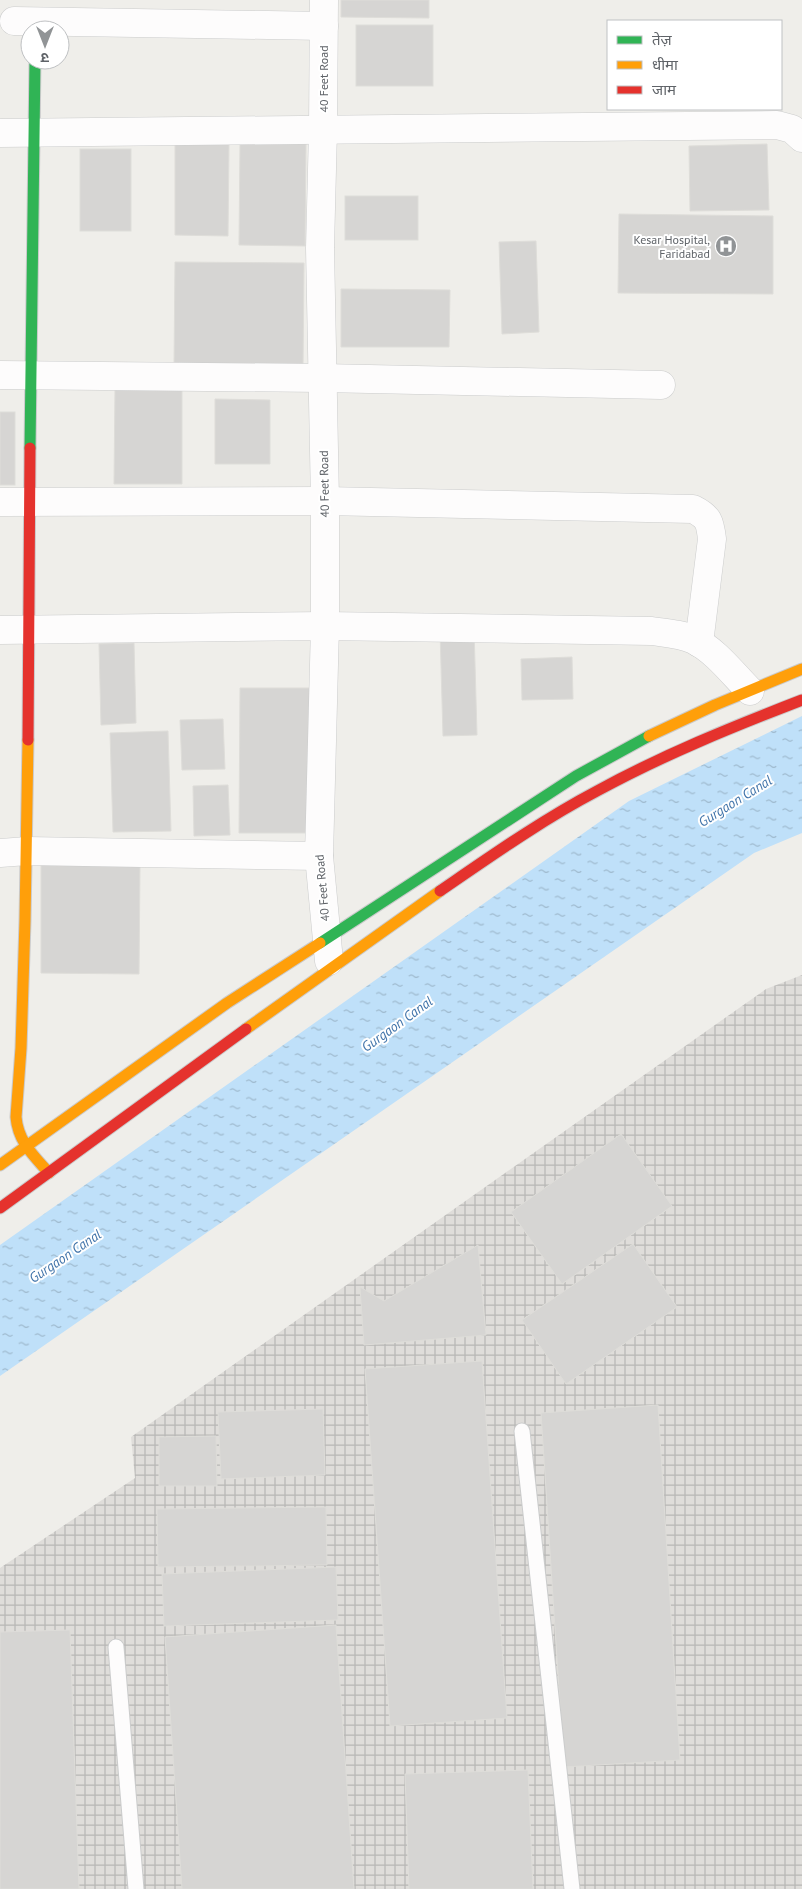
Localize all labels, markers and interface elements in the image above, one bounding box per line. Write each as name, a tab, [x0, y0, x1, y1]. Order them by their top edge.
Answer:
north arrow	[20, 20, 70, 70]
legend	[607, 20, 782, 110]
text: तेज़	[652, 30, 673, 49]
street label: 40 Feet Road	[316, 45, 331, 113]
text: उ	[40, 49, 49, 67]
text: धीमा	[652, 55, 679, 74]
text: जाम	[652, 80, 677, 99]
place label: Kesar Hospital, Faridabad	[633, 232, 710, 261]
hospital icon: Kesar Hospital, Faridabad	[714, 234, 738, 258]
street label: 40 Feet Road	[316, 450, 332, 518]
water label: Gurgaon Canal	[695, 771, 775, 831]
street label: 40 Feet Road	[312, 854, 332, 922]
water label: Gurgaon Canal	[358, 992, 436, 1056]
water label: Gurgaon Canal	[25, 1225, 105, 1287]

